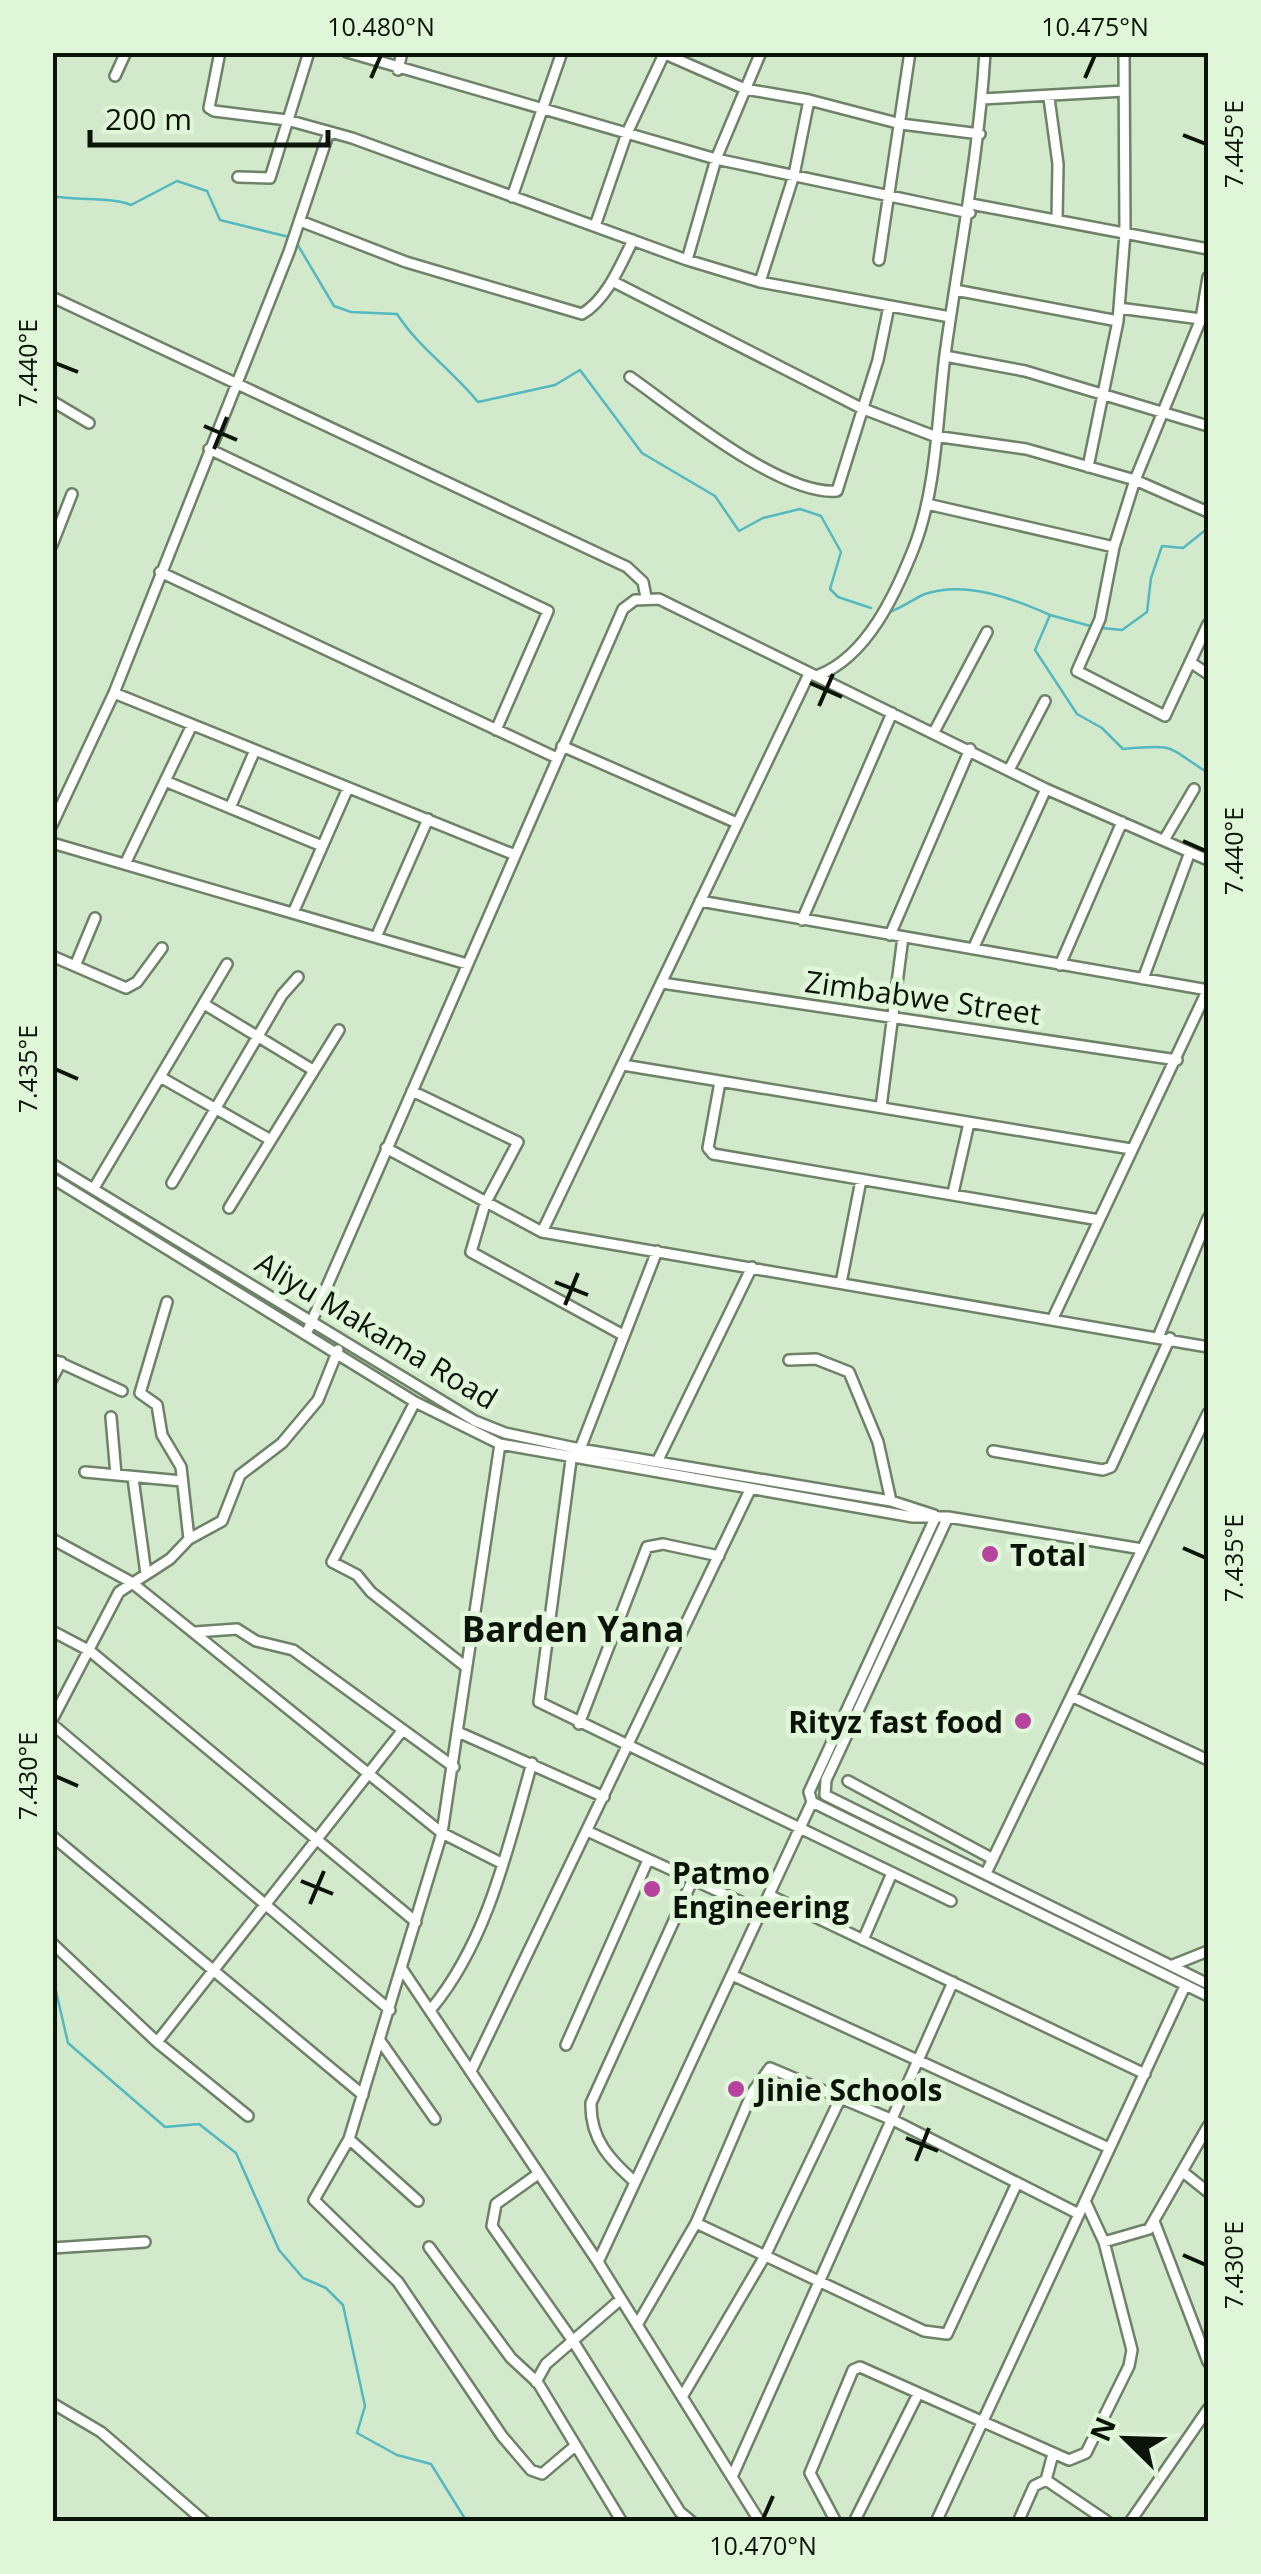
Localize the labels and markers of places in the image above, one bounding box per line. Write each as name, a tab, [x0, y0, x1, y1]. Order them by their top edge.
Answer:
place label: Total	[1010, 1534, 1086, 1575]
marker: Total	[979, 1543, 1001, 1565]
place label: Rityz fast food	[788, 1701, 1003, 1742]
marker: Rityz fast food	[1012, 1710, 1034, 1732]
place label: Patmo Engineering	[672, 1852, 849, 1927]
marker: Patmo Engineering	[641, 1878, 663, 1900]
place label: Jinie Schools	[753, 2069, 942, 2110]
marker: Jinie Schools	[725, 2078, 747, 2100]

